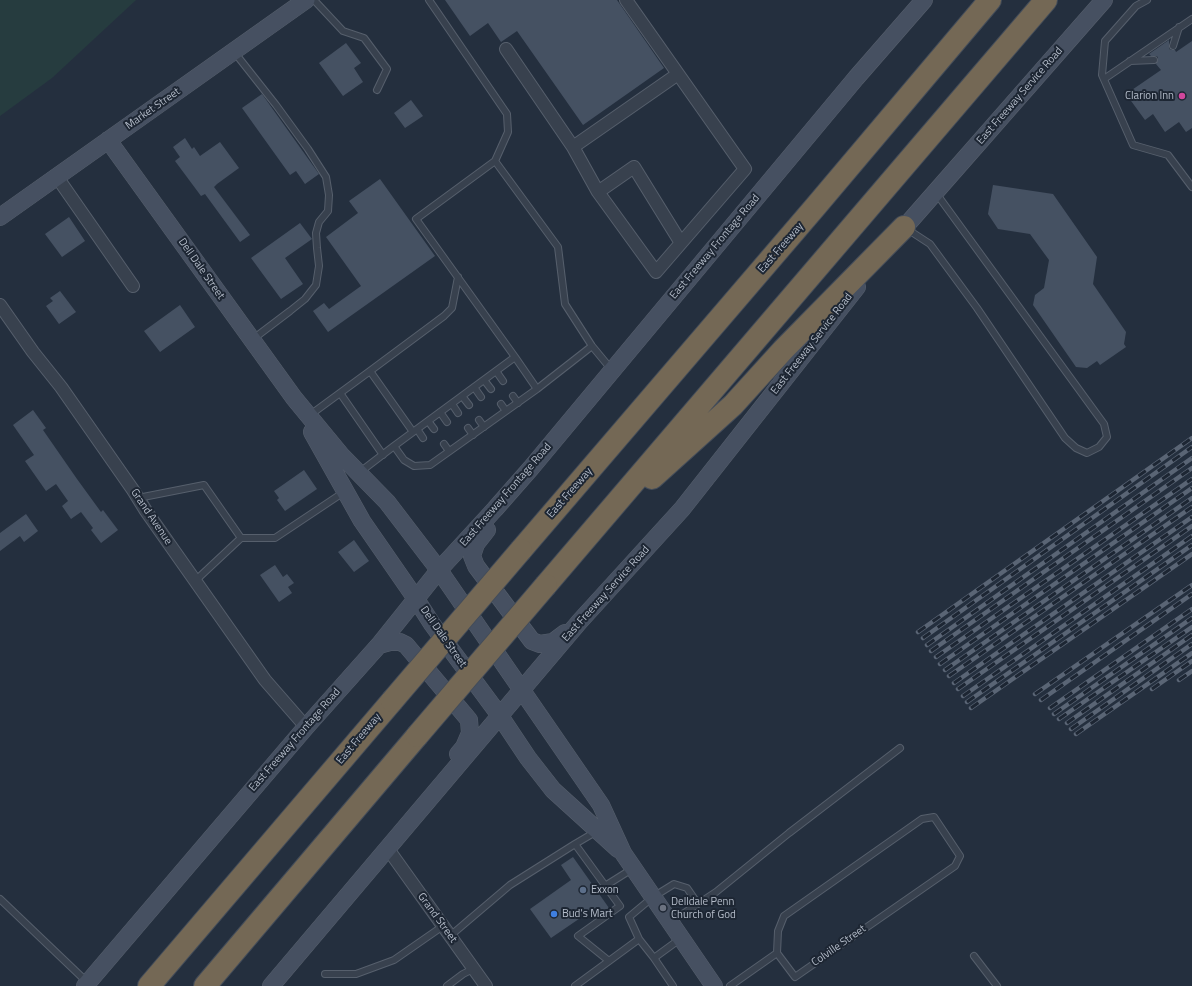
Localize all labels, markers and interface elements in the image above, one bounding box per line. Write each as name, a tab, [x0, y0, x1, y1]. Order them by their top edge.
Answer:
street label: East Freeway Service Road	[974, 45, 1066, 147]
street label: Market Street	[123, 85, 183, 133]
place label: Clarion Inn	[1125, 89, 1174, 103]
marker: Clarion Inn	[1177, 91, 1187, 101]
street label: East Freeway Frontage Road	[667, 192, 763, 302]
street label: East Freeway	[756, 220, 806, 276]
street label: Dell Dale Street	[175, 236, 227, 302]
street label: East Freeway Service Road	[769, 291, 855, 397]
street label: East Freeway Frontage Road	[458, 441, 554, 549]
street label: East Freeway	[545, 465, 595, 521]
street label: Grand Avenue	[127, 487, 175, 547]
street label: East Freeway Service Road	[559, 543, 653, 645]
street label: Dell Dale Street	[417, 604, 469, 670]
street label: East Freeway Frontage Road	[247, 686, 343, 794]
street label: East Freeway	[334, 711, 384, 767]
place label: Exxon	[591, 883, 619, 897]
marker: Exxon	[578, 885, 588, 895]
street label: Grand Street	[414, 890, 460, 946]
place label: Delldale Penn Church of God	[671, 895, 736, 921]
marker: Delldale Penn Church of God	[658, 903, 668, 913]
place label: Bud's Mart	[562, 907, 613, 921]
marker: Bud's Mart	[549, 909, 559, 919]
street label: Colville Street	[809, 922, 869, 970]

